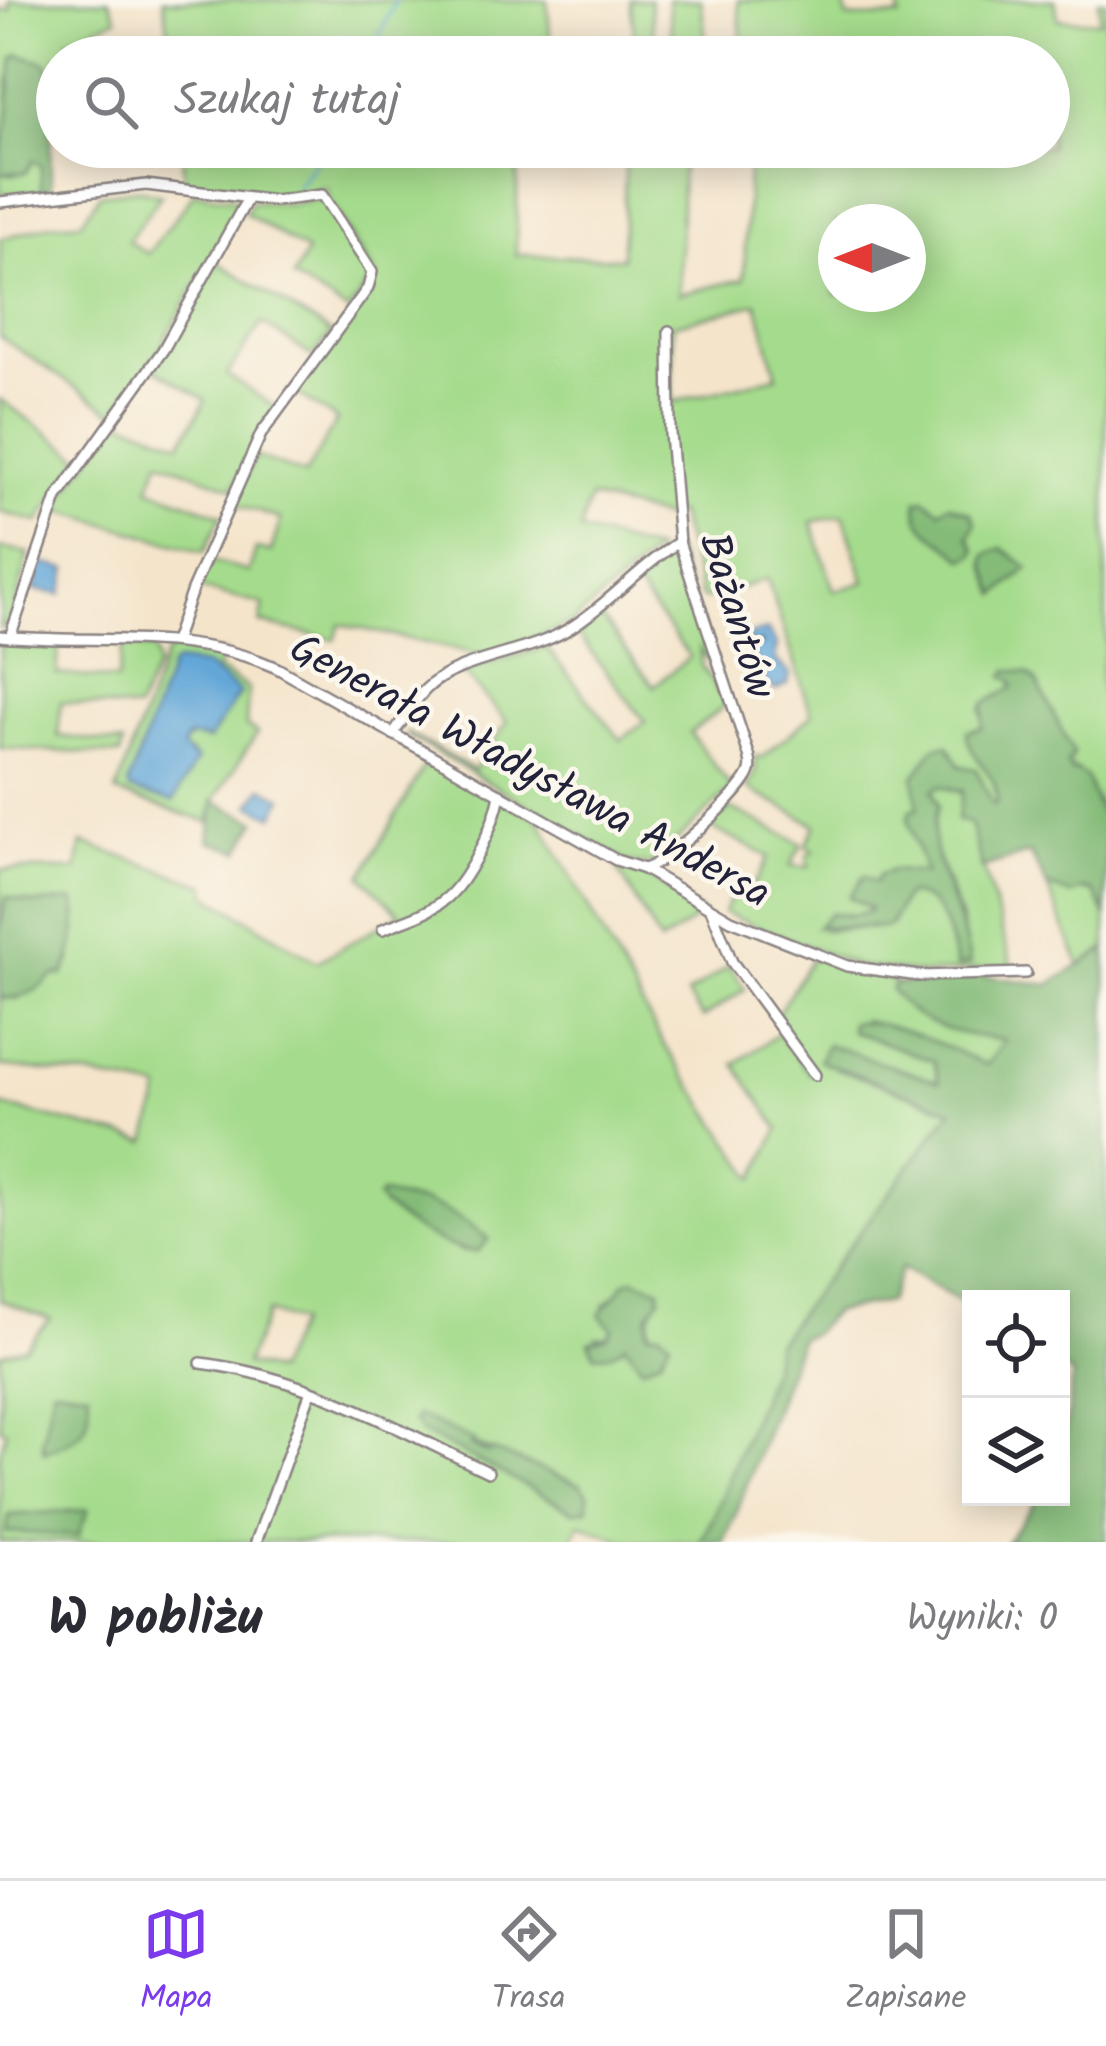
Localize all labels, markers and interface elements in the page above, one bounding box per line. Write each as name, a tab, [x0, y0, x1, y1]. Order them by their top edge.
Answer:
search box	[36, 36, 1070, 168]
text: Szukaj tutaj	[174, 66, 400, 138]
icon: search	[78, 69, 144, 135]
north arrow	[818, 204, 926, 312]
street label: Bażantów	[679, 525, 793, 708]
street label: Generała Władysława Andersa	[277, 617, 782, 928]
map controls	[962, 1290, 1070, 1506]
button: locate	[962, 1290, 1070, 1398]
button: layers	[962, 1398, 1070, 1506]
text: W pobliżu	[48, 1580, 262, 1661]
text: Wyniki: 0	[907, 1589, 1058, 1651]
tab: Mapa	[140, 1901, 212, 2026]
tab: Trasa	[492, 1901, 565, 2026]
tab: Zapisane	[845, 1901, 966, 2026]

